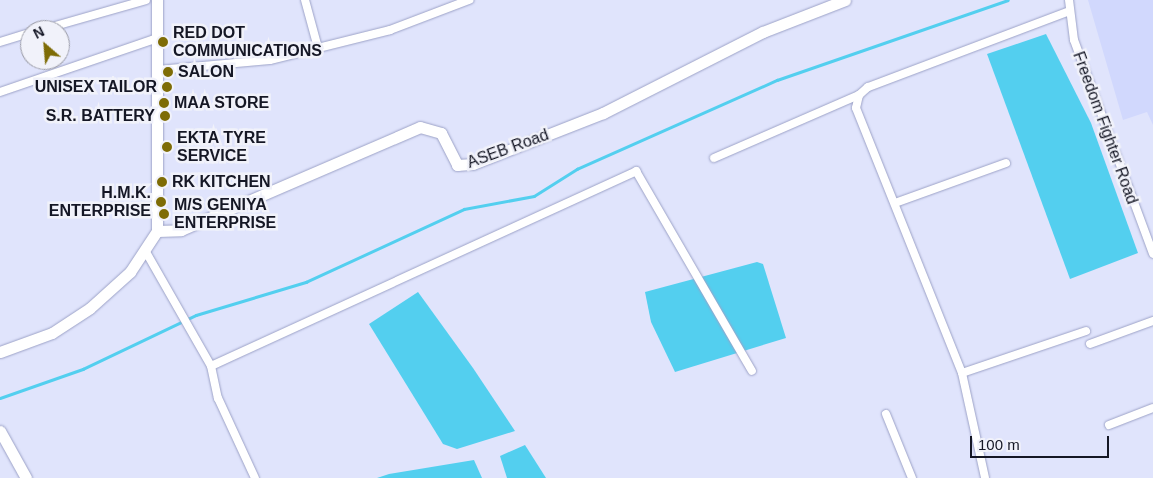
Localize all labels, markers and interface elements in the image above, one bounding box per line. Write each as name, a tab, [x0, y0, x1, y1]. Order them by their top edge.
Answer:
north arrow	[20, 20, 70, 70]
text: N	[31, 23, 47, 42]
place label: RED DOT COMMUNICATIONS	[173, 23, 322, 61]
marker: RED DOT COMMUNICATIONS	[157, 36, 169, 48]
street label: Freedom Fighter Road	[1068, 49, 1142, 207]
place label: SALON	[178, 62, 234, 82]
marker: SALON	[162, 66, 174, 78]
place label: UNISEX TAILOR	[35, 77, 157, 97]
marker: UNISEX TAILOR	[161, 81, 173, 93]
place label: MAA STORE	[174, 93, 270, 113]
marker: MAA STORE	[158, 97, 170, 109]
place label: S.R. BATTERY	[46, 106, 155, 126]
marker: S.R. BATTERY	[159, 110, 171, 122]
street label: ASEB Road	[465, 125, 551, 173]
place label: EKTA TYRE SERVICE	[177, 128, 266, 166]
marker: EKTA TYRE SERVICE	[161, 141, 173, 153]
place label: RK KITCHEN	[172, 172, 271, 192]
marker: RK KITCHEN	[156, 176, 168, 188]
place label: H.M.K. ENTERPRISE	[49, 183, 151, 221]
place label: M/S GENIYA ENTERPRISE	[174, 195, 276, 233]
marker: H.M.K. ENTERPRISE	[155, 196, 167, 208]
marker: M/S GENIYA ENTERPRISE	[158, 208, 170, 220]
scale bar	[973, 426, 1112, 458]
text: 100 m	[978, 436, 1020, 453]

